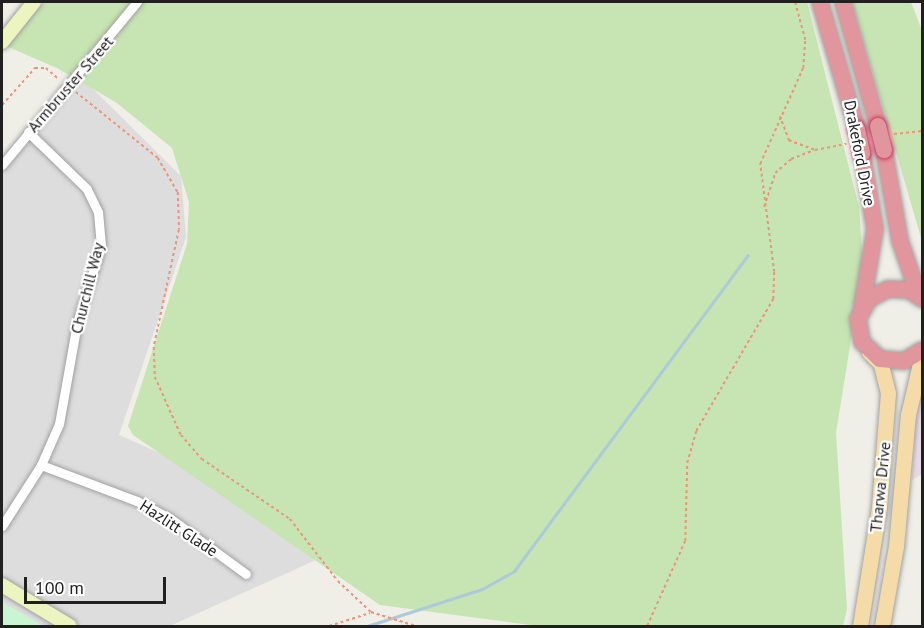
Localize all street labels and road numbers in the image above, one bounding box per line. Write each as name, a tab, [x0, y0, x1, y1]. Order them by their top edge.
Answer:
street label: Armbruster Street	[23, 32, 117, 136]
street label: Drakeford Drive	[840, 99, 880, 207]
street label: Churchill Way	[66, 240, 108, 336]
street label: Tharwa Drive	[866, 441, 894, 533]
street label: Hazlitt Glade	[136, 496, 222, 560]

